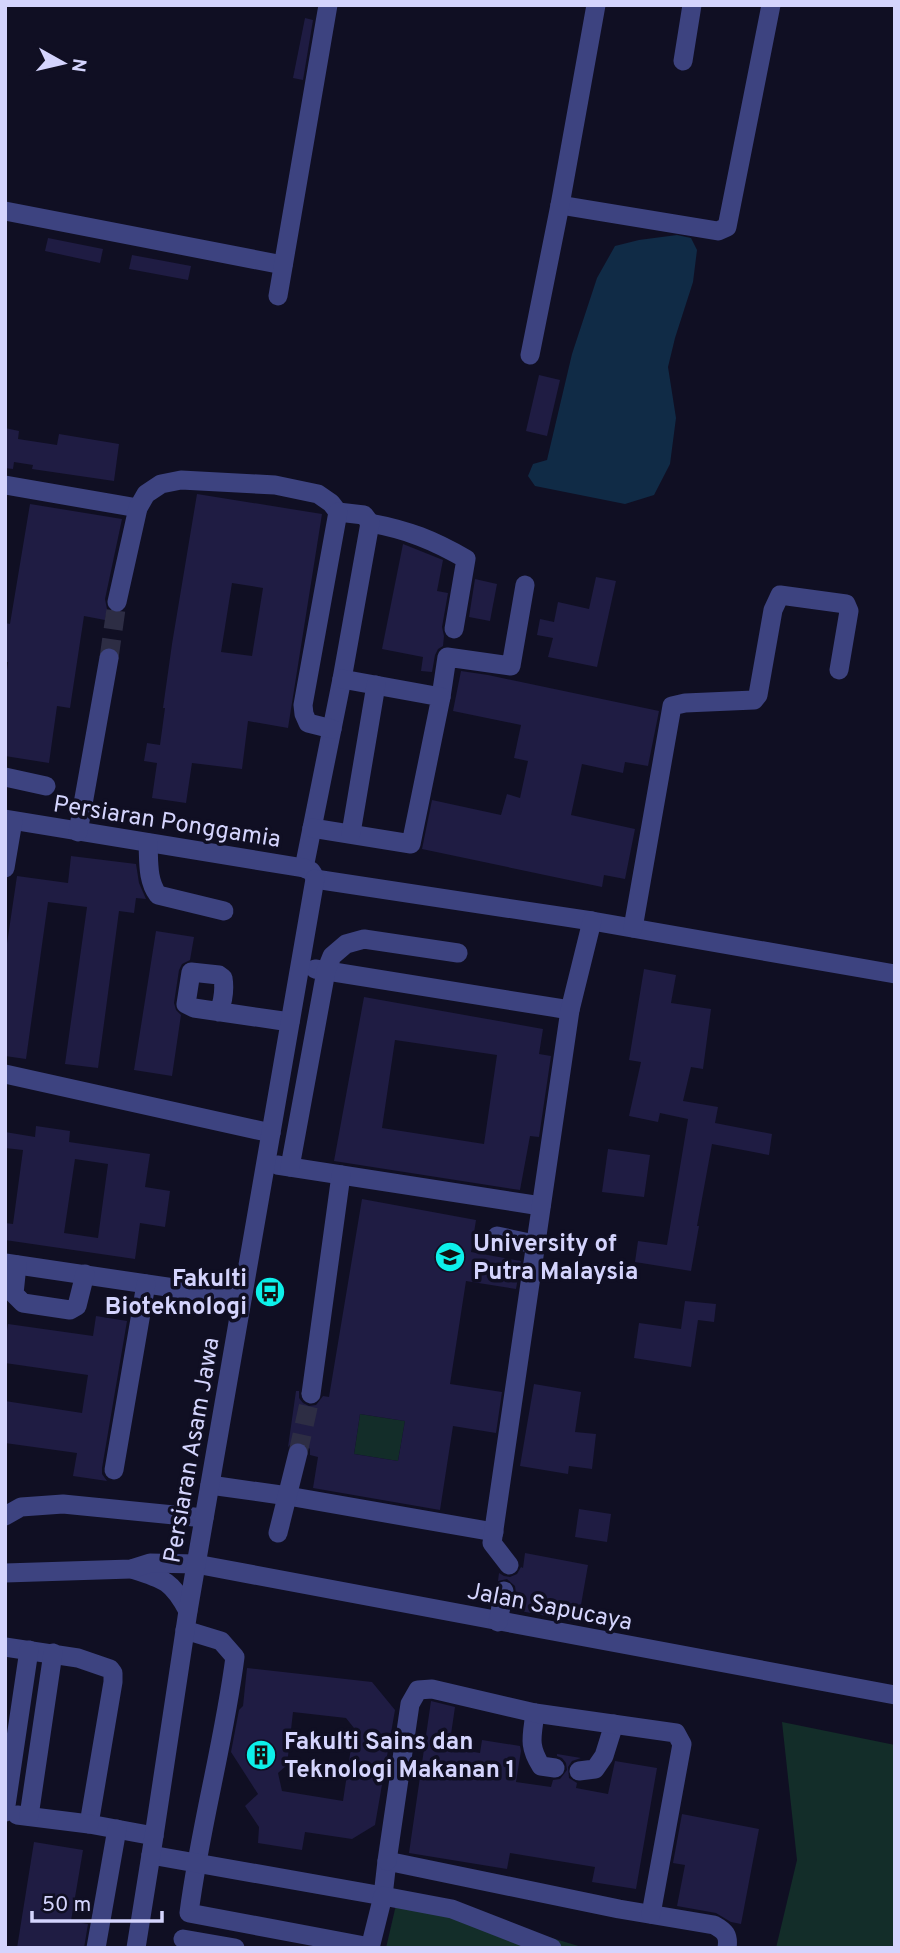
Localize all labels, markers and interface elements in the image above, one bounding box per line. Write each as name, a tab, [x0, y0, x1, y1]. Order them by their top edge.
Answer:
north arrow	[28, 28, 98, 98]
text: N	[65, 57, 91, 74]
street label: Persiaran Ponggamia	[51, 790, 283, 856]
place label: University of Putra Malaysia	[473, 1230, 638, 1288]
school or university icon: University of Putra Malaysia	[433, 1240, 467, 1274]
place label: Fakulti Bioteknologi	[105, 1265, 247, 1323]
bus stop icon: Fakulti Bioteknologi	[253, 1275, 287, 1309]
street label: Persiaran Asam Jawa	[158, 1335, 228, 1566]
street label: Jalan Sapucaya	[465, 1577, 635, 1639]
place label: Fakulti Sains dan Teknologi Makanan 1	[284, 1728, 515, 1786]
building icon: Fakulti Sains dan Teknologi Makanan 1	[244, 1738, 278, 1772]
scale bar	[32, 1880, 161, 1924]
text: 50 m	[42, 1892, 91, 1919]

